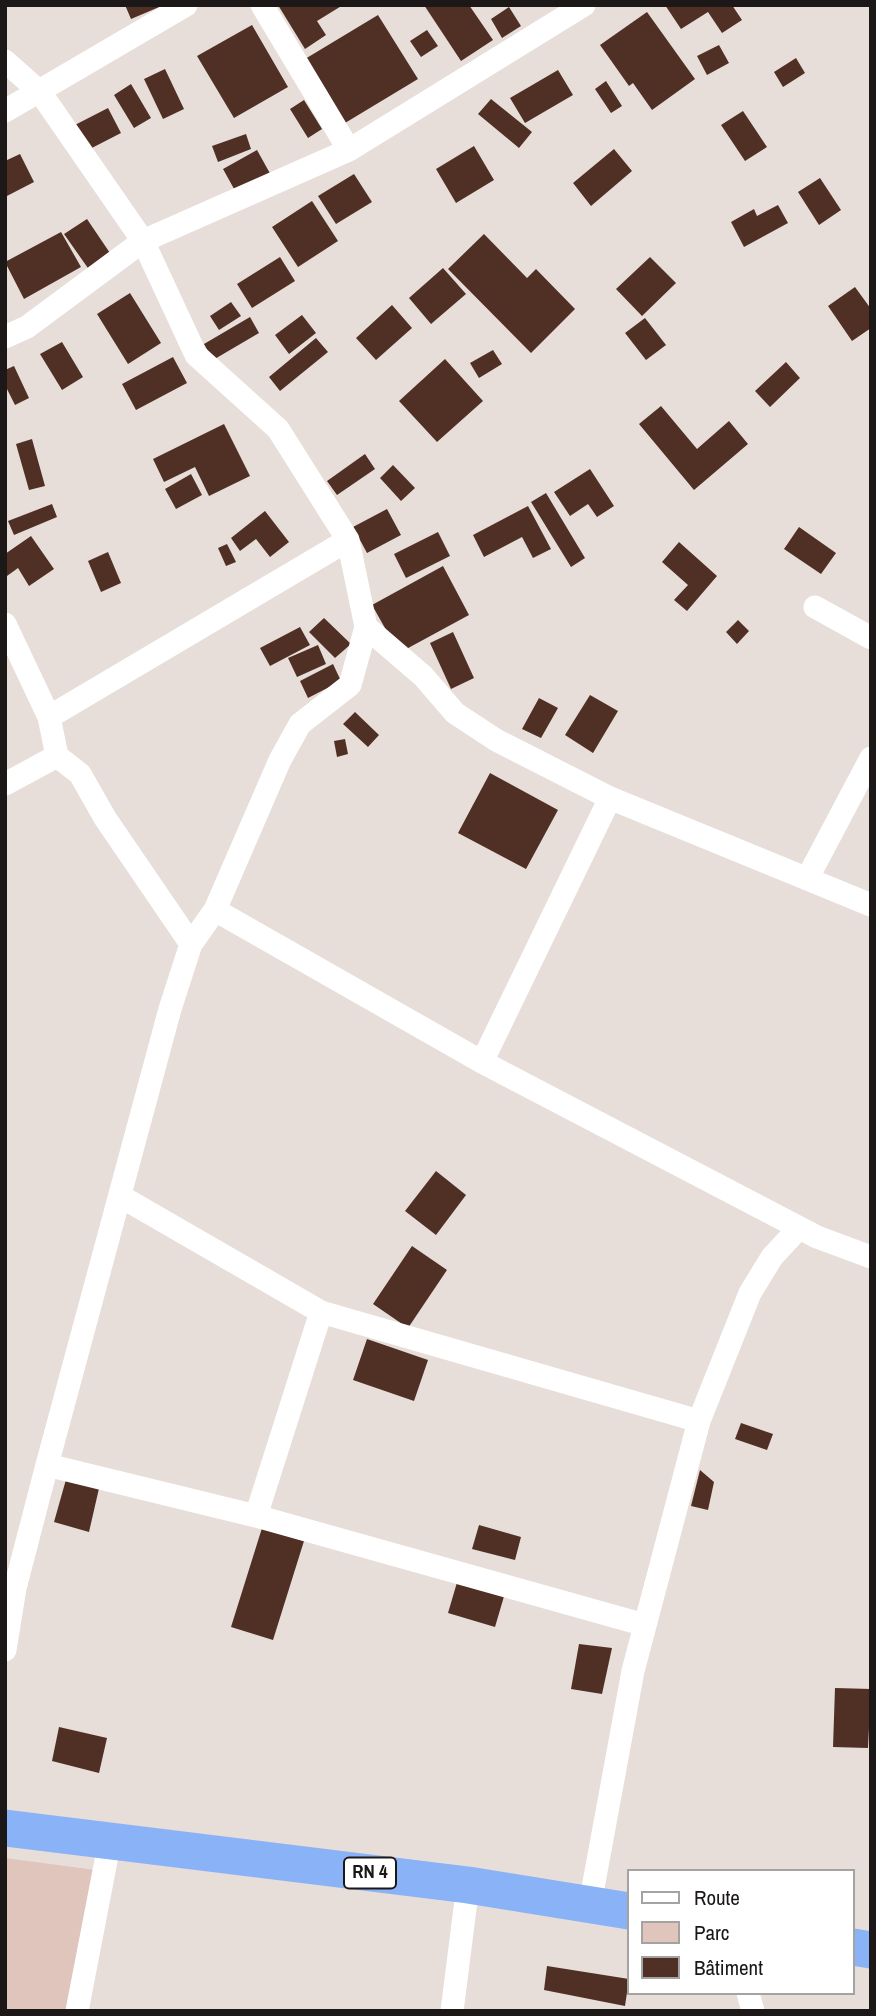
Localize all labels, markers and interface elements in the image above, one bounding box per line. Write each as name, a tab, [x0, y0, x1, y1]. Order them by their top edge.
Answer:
road number: RN 4	[344, 1857, 396, 1888]
legend	[628, 1869, 855, 1995]
text: Route	[694, 1883, 740, 1912]
text: Parc	[694, 1918, 729, 1947]
text: Bâtiment	[694, 1953, 763, 1982]

